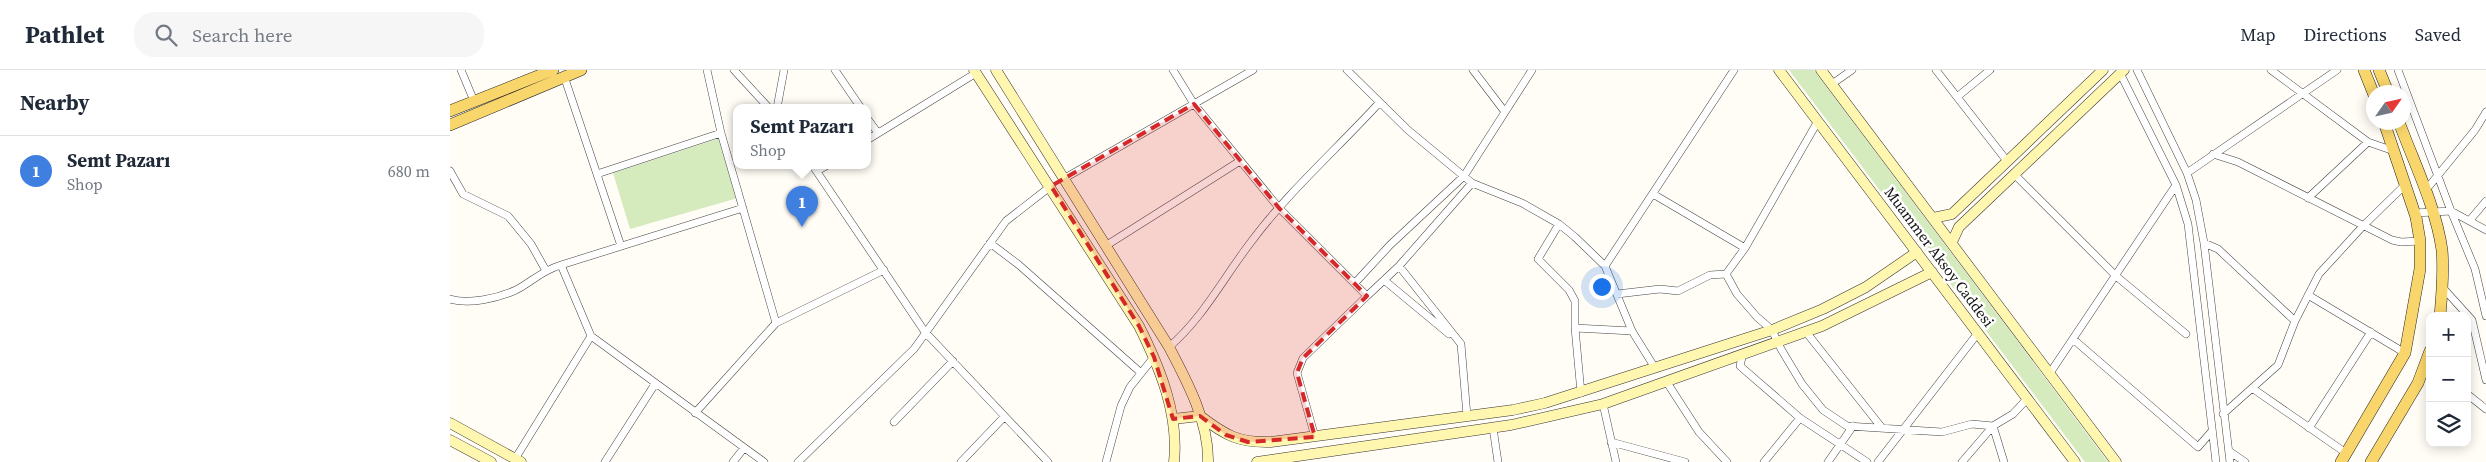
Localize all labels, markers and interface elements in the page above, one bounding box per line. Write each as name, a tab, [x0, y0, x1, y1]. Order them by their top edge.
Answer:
search box	[134, 12, 484, 57]
text: Pathlet	[25, 18, 104, 51]
icon: search	[152, 21, 180, 49]
text: Search here	[192, 22, 293, 48]
text: Map	[2240, 22, 2276, 47]
text: Directions	[2304, 22, 2387, 47]
text: Saved	[2415, 22, 2461, 47]
north arrow	[2366, 85, 2411, 130]
text: Nearby	[20, 88, 90, 117]
popup	[733, 104, 871, 169]
text: Semt Pazarı	[750, 113, 854, 139]
text: Shop	[750, 139, 786, 161]
text: Semt Pazarı	[67, 147, 170, 173]
text: 1	[32, 160, 40, 182]
text: 680 m	[388, 160, 430, 182]
text: Shop	[67, 173, 103, 195]
street label: Muammer Aksoy Caddesi	[1880, 182, 1999, 331]
pin: 1	[786, 186, 818, 227]
your location	[1589, 274, 1615, 300]
map controls	[2426, 312, 2471, 447]
button: +	[2426, 312, 2471, 357]
button: −	[2426, 357, 2471, 402]
button: layers	[2426, 402, 2471, 447]

